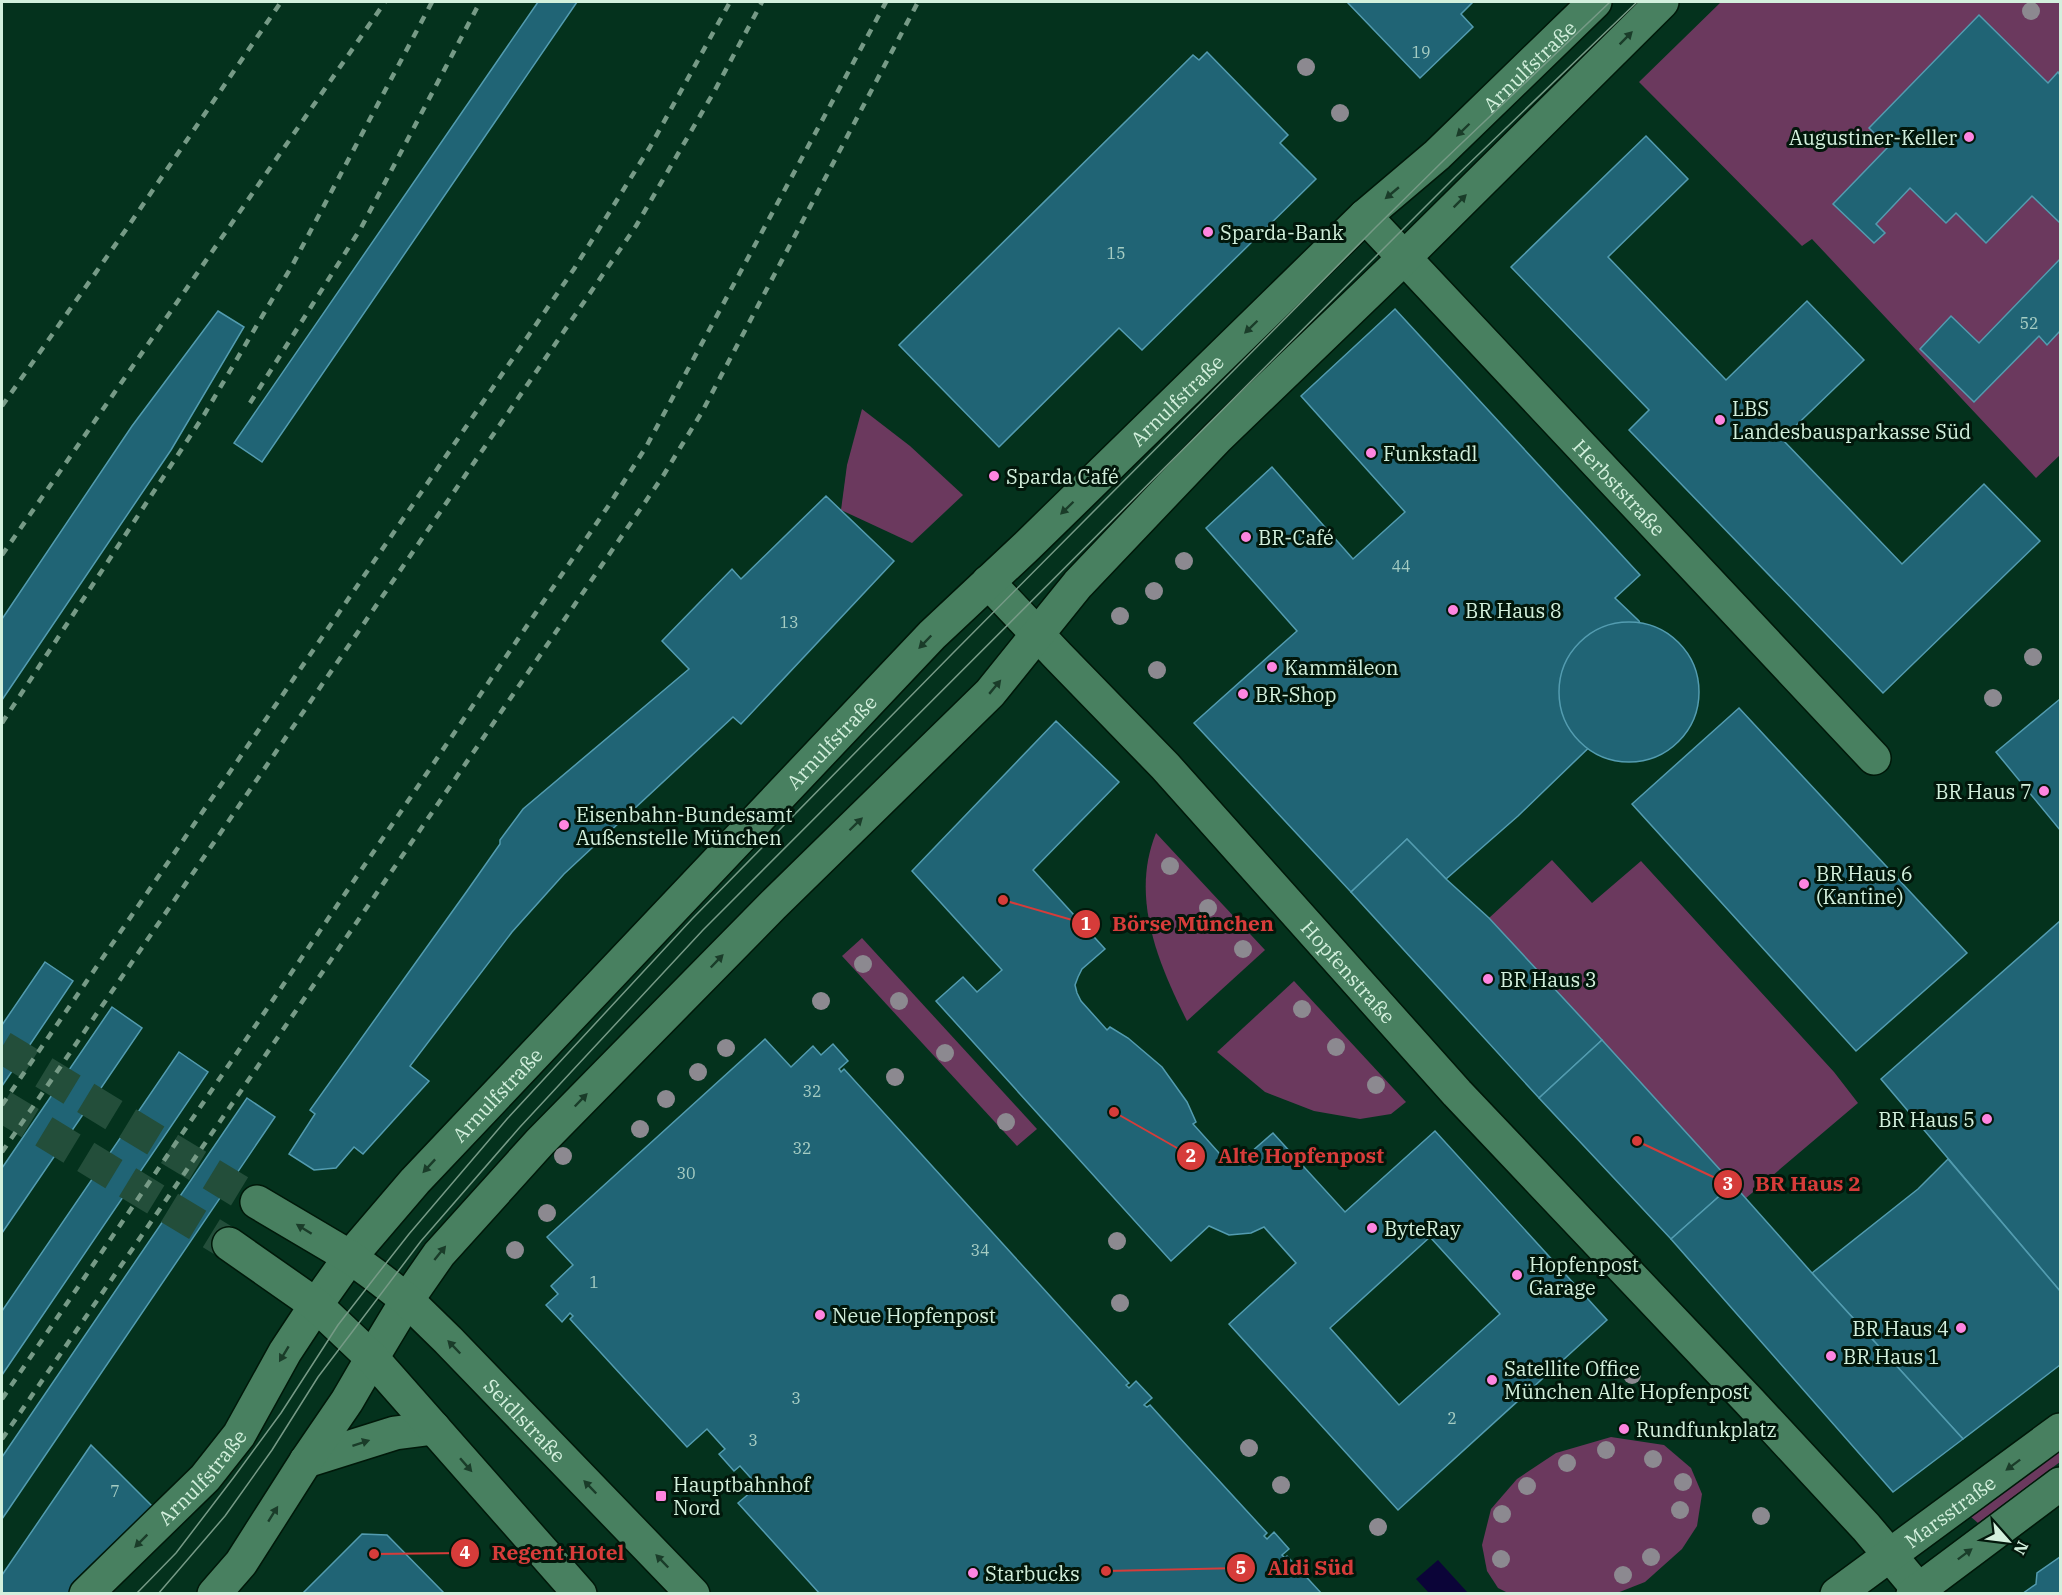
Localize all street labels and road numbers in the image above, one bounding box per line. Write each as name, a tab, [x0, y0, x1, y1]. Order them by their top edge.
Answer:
street label: Arnulfstraße	[1476, 14, 1582, 117]
street label: Arnulfstraße	[1124, 348, 1229, 452]
street label: Herbststraße	[1567, 433, 1672, 542]
street label: Arnulfstraße	[780, 688, 882, 795]
street label: Hopfenstraße	[1295, 914, 1402, 1029]
street label: Arnulfstraße	[446, 1041, 548, 1148]
street label: Seidlstraße	[478, 1372, 572, 1468]
street label: Arnulfstraße	[152, 1423, 252, 1531]
street label: Marsstraße	[1899, 1469, 2001, 1554]

